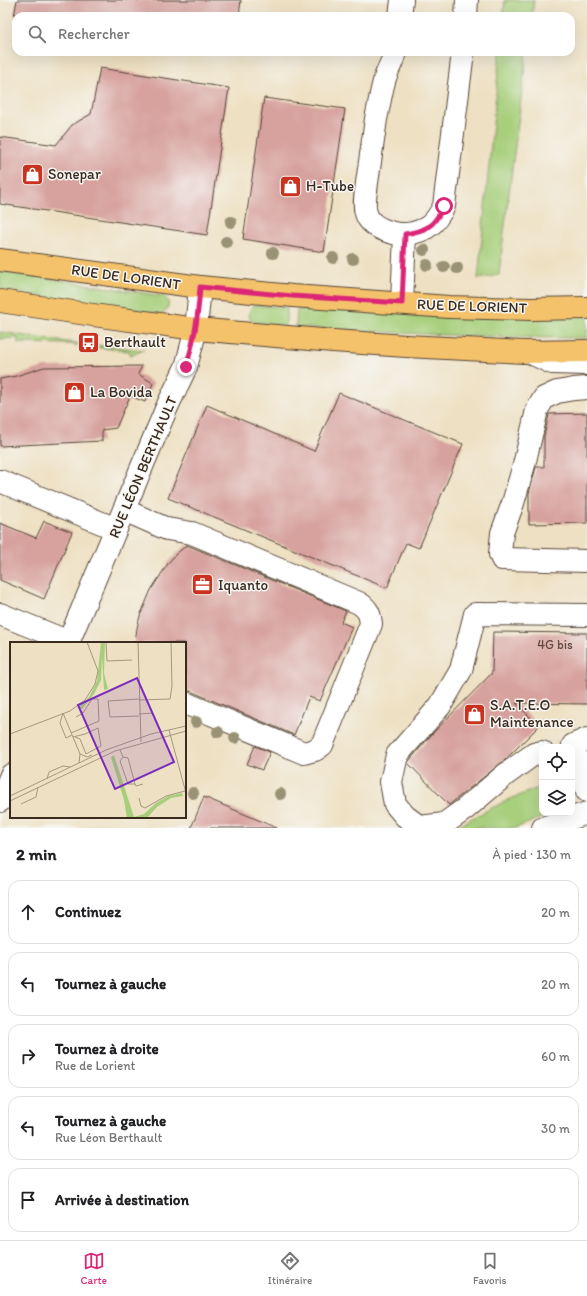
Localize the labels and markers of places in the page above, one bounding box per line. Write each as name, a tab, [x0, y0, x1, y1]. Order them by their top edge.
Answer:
shop icon: Sonepar	[20, 161, 46, 187]
place label: Sonepar	[48, 165, 101, 183]
shop icon: H-Tube	[277, 173, 303, 199]
place label: H-Tube	[306, 177, 354, 195]
bus stop icon: Berthault	[76, 329, 102, 355]
place label: Berthault	[104, 333, 166, 351]
shop icon: La Bovida	[62, 379, 88, 405]
place label: La Bovida	[90, 383, 153, 401]
office icon: Iquanto	[190, 572, 216, 598]
place label: Iquanto	[218, 576, 268, 594]
place label: S.A.T.E.O Maintenance	[490, 696, 574, 731]
shop icon: S.A.T.E.O Maintenance	[462, 701, 488, 727]

